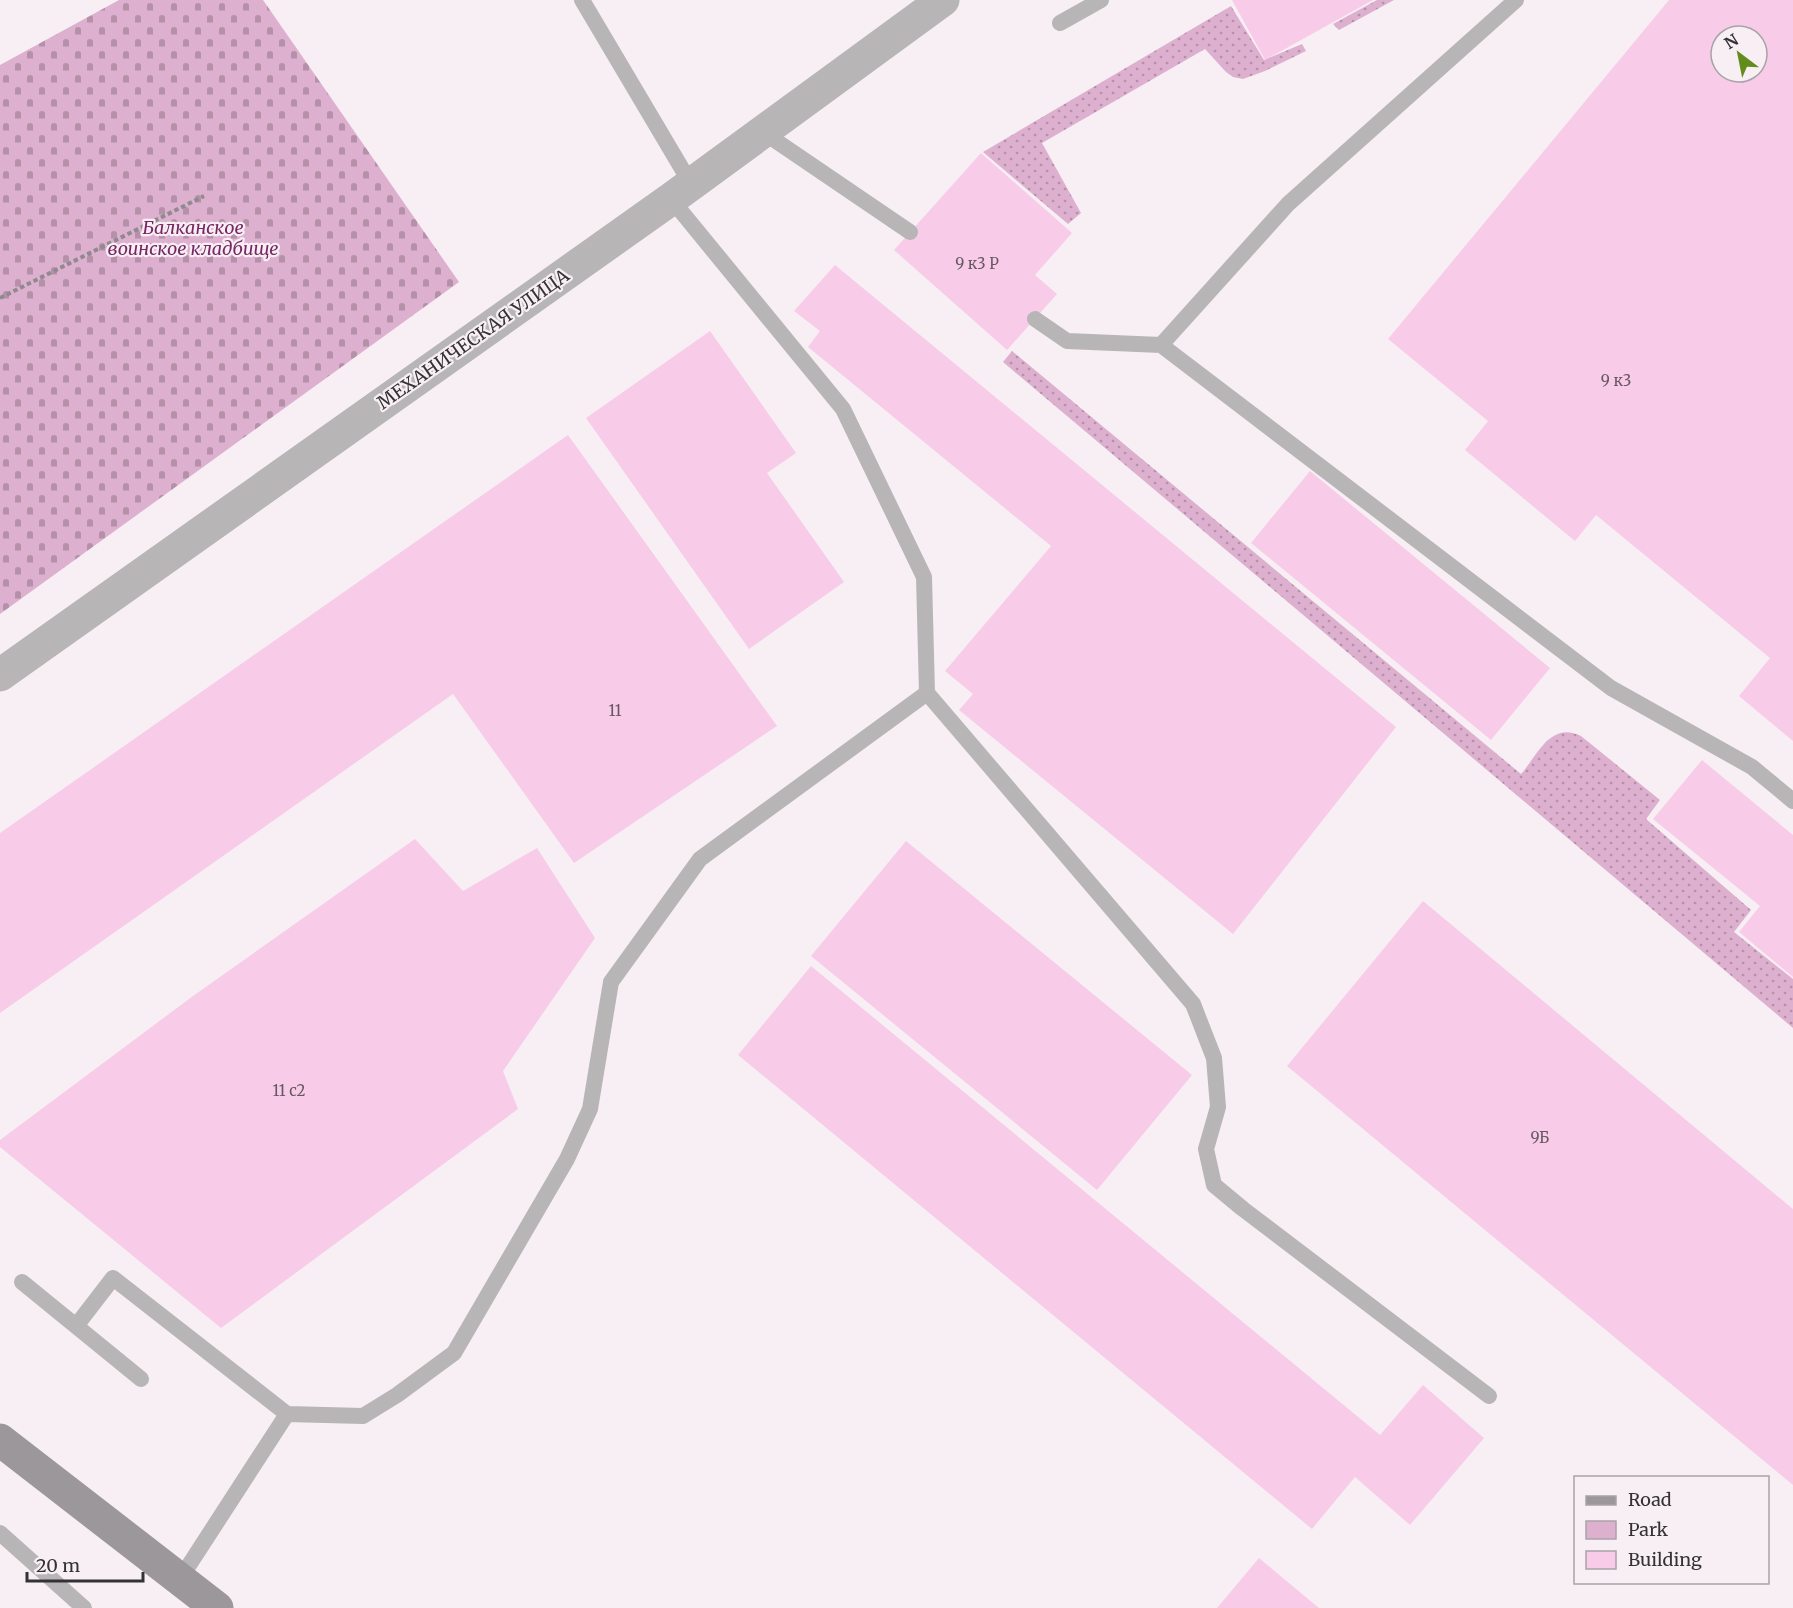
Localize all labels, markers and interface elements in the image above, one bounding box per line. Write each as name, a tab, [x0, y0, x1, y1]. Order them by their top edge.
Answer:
north arrow	[1709, 24, 1769, 84]
text: N	[1720, 29, 1742, 53]
park label: Балканское воинское кладбище	[107, 216, 279, 260]
house number: 9 к3 Р	[955, 254, 999, 273]
street label: МЕХАНИЧЕСКАЯ УЛИЦА	[373, 264, 574, 414]
house number: 9 к3	[1601, 371, 1631, 390]
house number: 11	[608, 701, 622, 720]
house number: 11 с2	[272, 1081, 306, 1100]
house number: 9Б	[1531, 1128, 1549, 1147]
legend	[1574, 1476, 1769, 1584]
text: Road	[1628, 1488, 1672, 1511]
text: Park	[1628, 1518, 1669, 1541]
scale bar	[27, 1545, 142, 1583]
text: Building	[1628, 1548, 1702, 1571]
text: 20 m	[36, 1554, 80, 1577]

